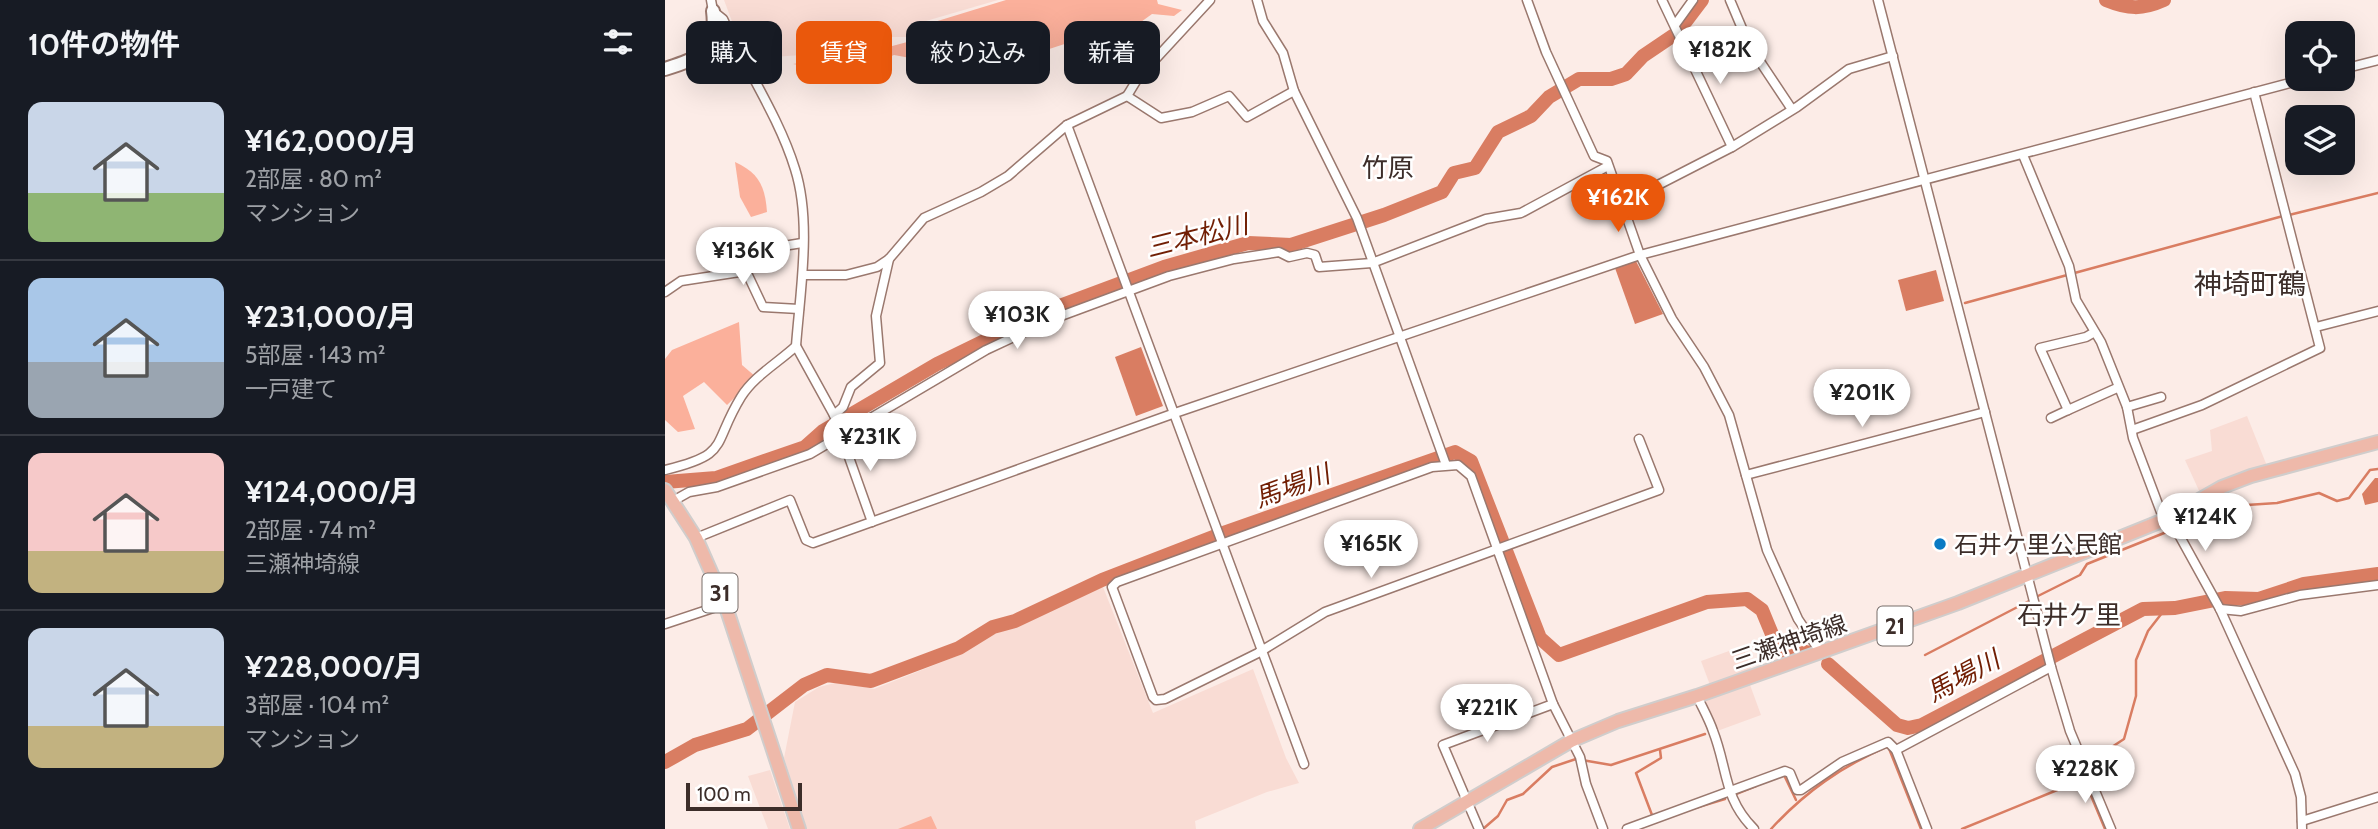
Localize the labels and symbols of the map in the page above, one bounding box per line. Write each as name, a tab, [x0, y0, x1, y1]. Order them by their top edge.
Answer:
pin: ¥182K	[1671, 27, 1769, 86]
district label: 竹原	[1362, 152, 1414, 184]
pin: ¥162K	[1569, 174, 1667, 234]
water label: 三本松川	[1143, 207, 1254, 264]
pin: ¥136K	[694, 228, 792, 287]
district label: 神埼町鶴	[2194, 267, 2306, 301]
pin: ¥103K	[968, 292, 1066, 351]
pin: ¥201K	[1813, 370, 1911, 429]
pin: ¥231K	[821, 414, 919, 473]
water label: 馬場川	[1250, 457, 1337, 514]
pin: ¥124K	[2156, 494, 2254, 553]
pin: ¥165K	[1322, 520, 1420, 580]
place label: 石井ケ里公民館	[1954, 530, 2122, 559]
marker: 石井ケ里公民館	[1932, 536, 1948, 552]
road number: 31	[703, 573, 737, 612]
district label: 石井ケ里	[2017, 599, 2121, 631]
road number: 21	[1877, 606, 1913, 646]
street label: 三瀬神埼線	[1728, 609, 1850, 675]
water label: 馬場川	[1921, 642, 2008, 708]
pin: ¥221K	[1438, 684, 1536, 744]
pin: ¥228K	[2036, 746, 2134, 805]
scale bar	[686, 780, 801, 812]

